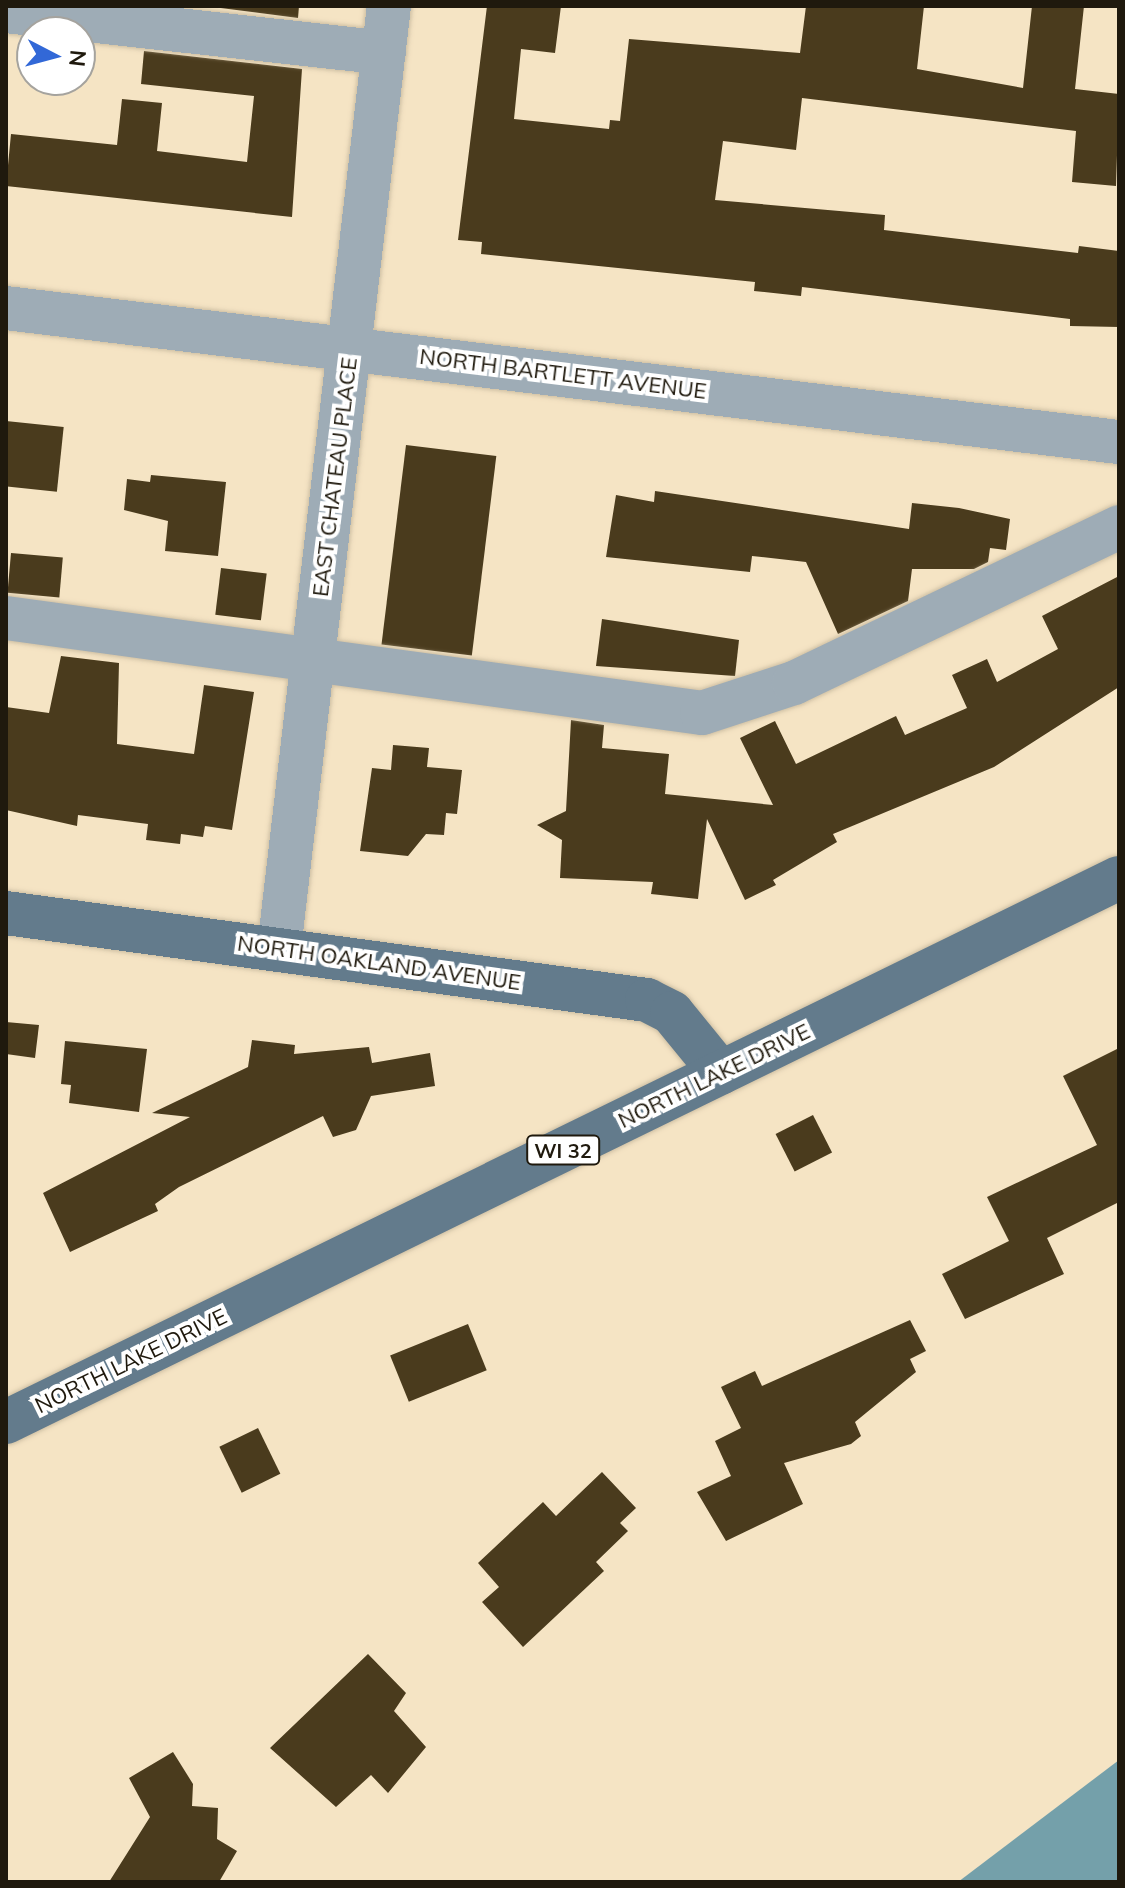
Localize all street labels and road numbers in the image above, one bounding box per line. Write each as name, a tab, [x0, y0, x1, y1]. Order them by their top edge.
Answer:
street label: NORTH BARTLETT AVENUE	[418, 343, 708, 405]
street label: EAST CHATEAU PLACE	[307, 356, 363, 598]
street label: NORTH OAKLAND AVENUE	[236, 930, 522, 996]
street label: NORTH LAKE DRIVE	[614, 1018, 814, 1134]
road number: WI 32	[525, 1134, 601, 1166]
street label: NORTH LAKE DRIVE	[31, 1303, 231, 1419]

